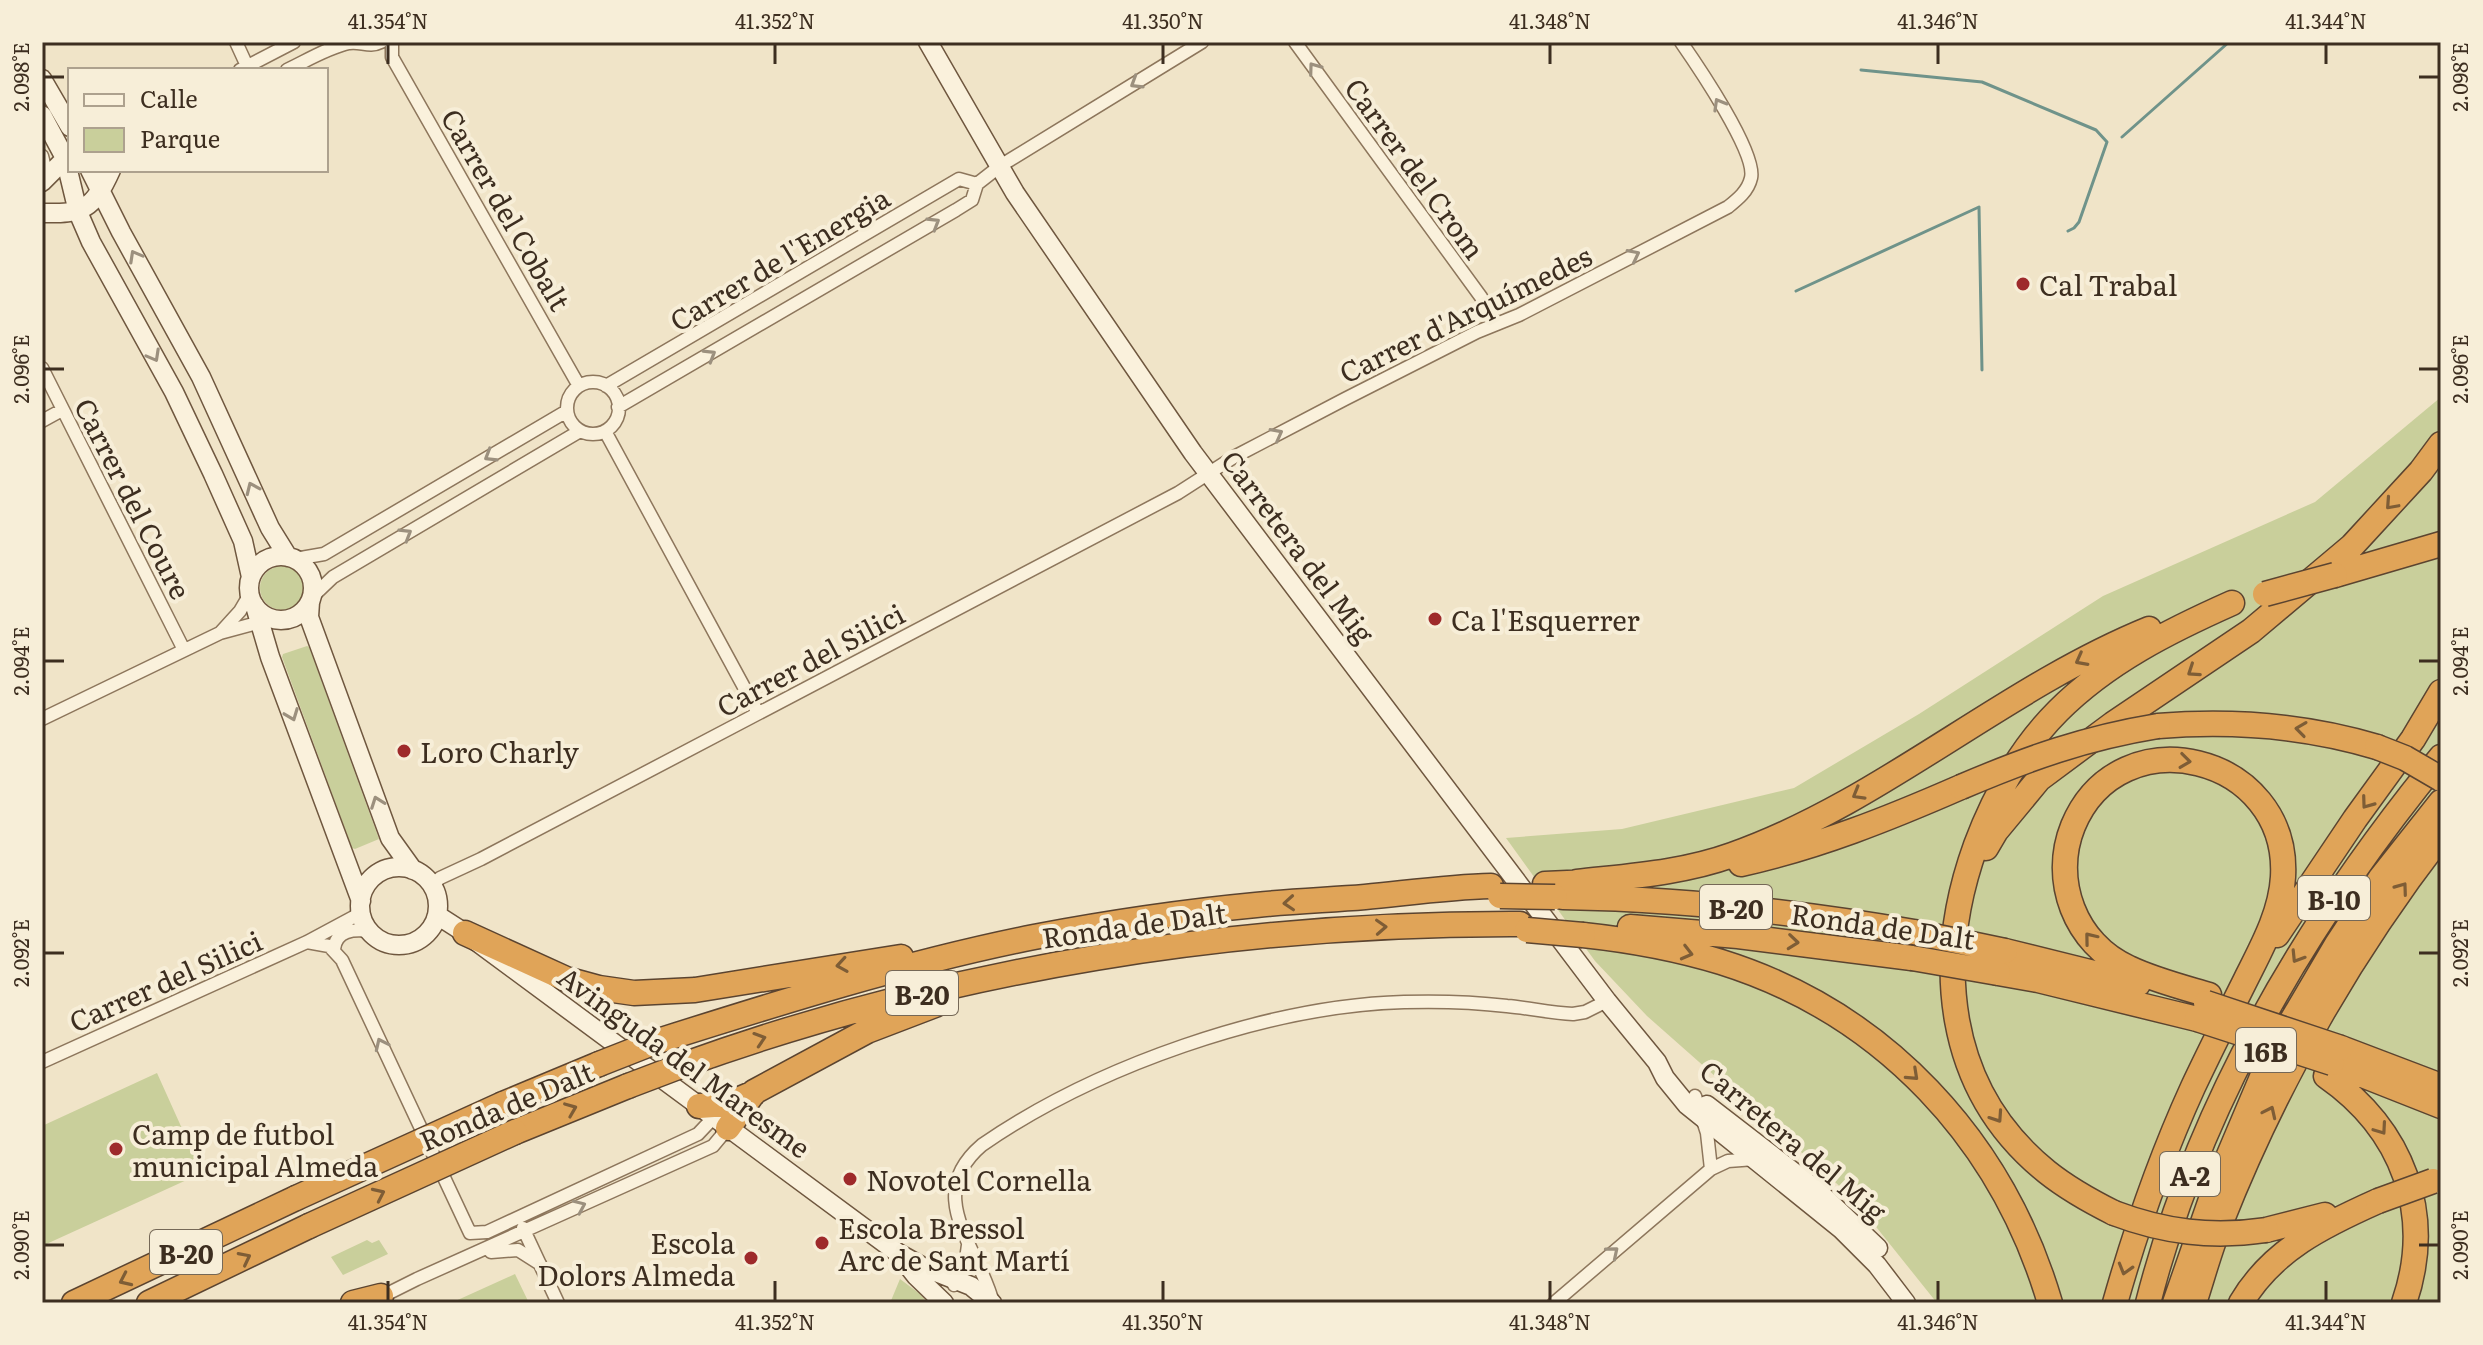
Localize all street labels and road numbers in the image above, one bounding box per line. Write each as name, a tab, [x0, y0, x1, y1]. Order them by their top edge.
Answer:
street label: Carrer del Crom	[1336, 69, 1496, 267]
street label: Carrer del Cobalt	[432, 100, 582, 318]
street label: Carrer de l'Energia	[661, 176, 897, 340]
street label: Carrer d'Arquímedes	[1332, 234, 1598, 392]
street label: Carrer del Coure	[65, 390, 203, 606]
street label: Carretera del Mig	[1212, 441, 1386, 652]
street label: Carrer del Silici	[709, 592, 911, 726]
road number: B-10	[2298, 876, 2370, 920]
road number: B-20	[1700, 885, 1772, 929]
street label: Ronda de Dalt	[1039, 890, 1230, 958]
street label: Ronda de Dalt	[1788, 891, 1979, 959]
street label: Carrer del Silici	[62, 919, 268, 1041]
street label: Avinguda del Maresme	[550, 955, 820, 1167]
road number: B-20	[886, 971, 958, 1015]
road number: 16B	[2236, 1028, 2296, 1072]
street label: Ronda de Dalt	[412, 1049, 600, 1161]
street label: Carretera del Mig	[1691, 1049, 1897, 1231]
road number: A-2	[2160, 1152, 2220, 1196]
road number: B-20	[150, 1230, 222, 1274]

